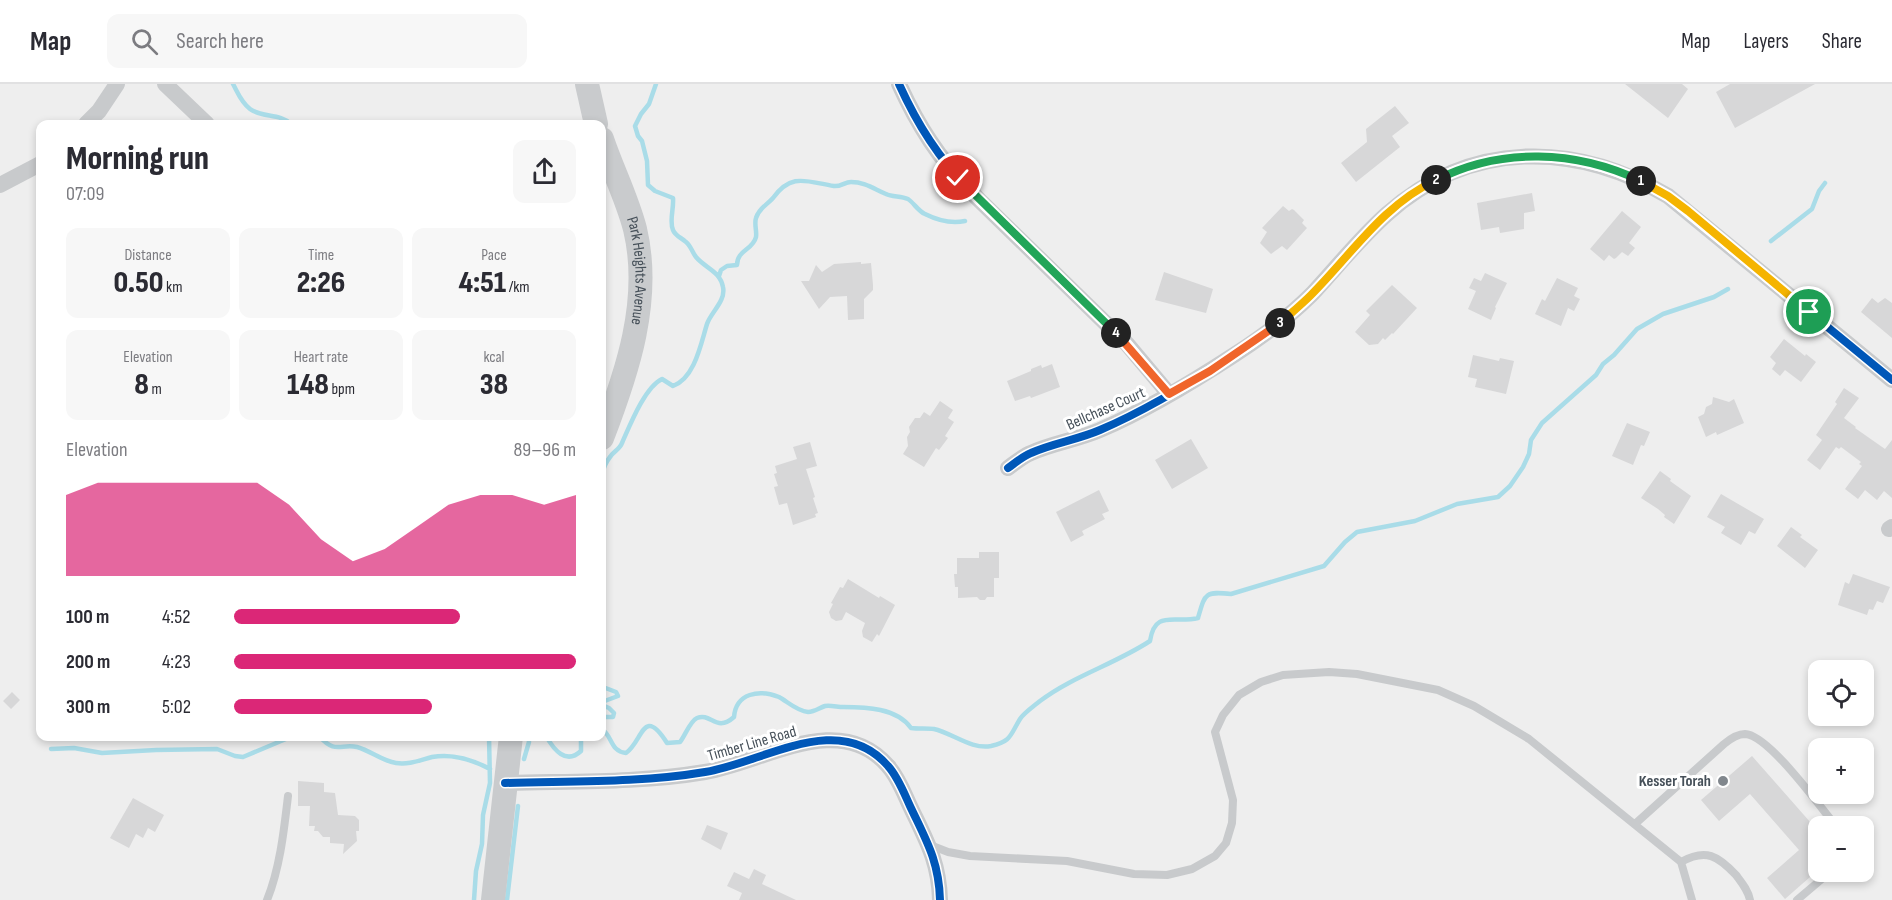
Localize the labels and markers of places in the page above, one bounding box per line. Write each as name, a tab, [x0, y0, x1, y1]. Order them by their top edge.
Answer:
pin	[932, 152, 983, 203]
pin: 2	[1421, 165, 1451, 195]
pin: 1	[1626, 166, 1656, 196]
pin	[1783, 286, 1834, 337]
pin: 3	[1265, 308, 1295, 338]
pin: 4	[1101, 318, 1131, 348]
place label: Kesser Torah	[1639, 772, 1711, 791]
marker: Kesser Torah	[1716, 774, 1730, 788]

